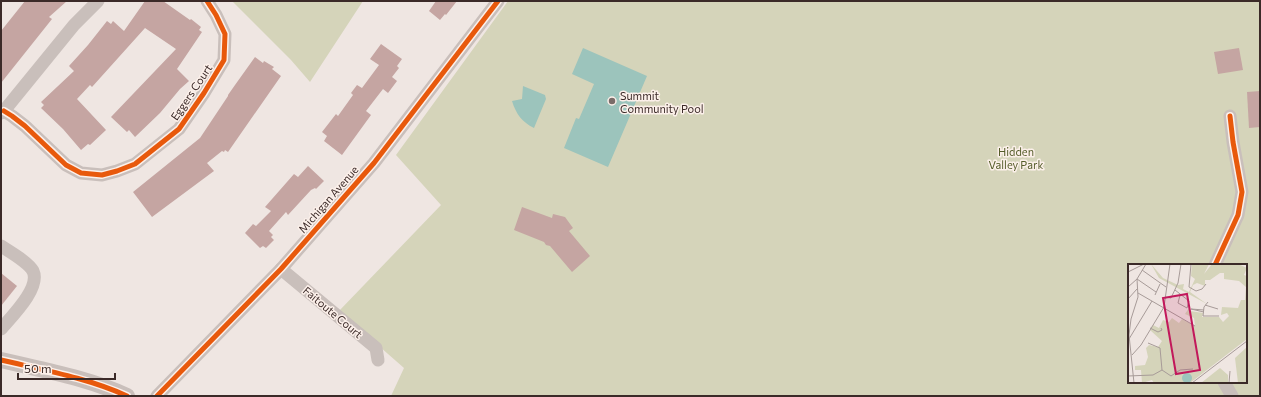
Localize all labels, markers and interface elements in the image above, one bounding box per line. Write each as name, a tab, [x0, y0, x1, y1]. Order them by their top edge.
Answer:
street label: Eggers Court	[168, 61, 215, 122]
place label: Summit Community Pool	[620, 89, 704, 115]
marker: Summit Community Pool	[607, 96, 617, 106]
park label: Hidden Valley Park	[989, 145, 1043, 171]
street label: Michigan Avenue	[295, 163, 361, 235]
inset map	[1128, 264, 1247, 383]
street label: Faitoute Court	[301, 283, 366, 341]
scale bar	[18, 355, 115, 381]
text: 50 m	[24, 361, 52, 375]

